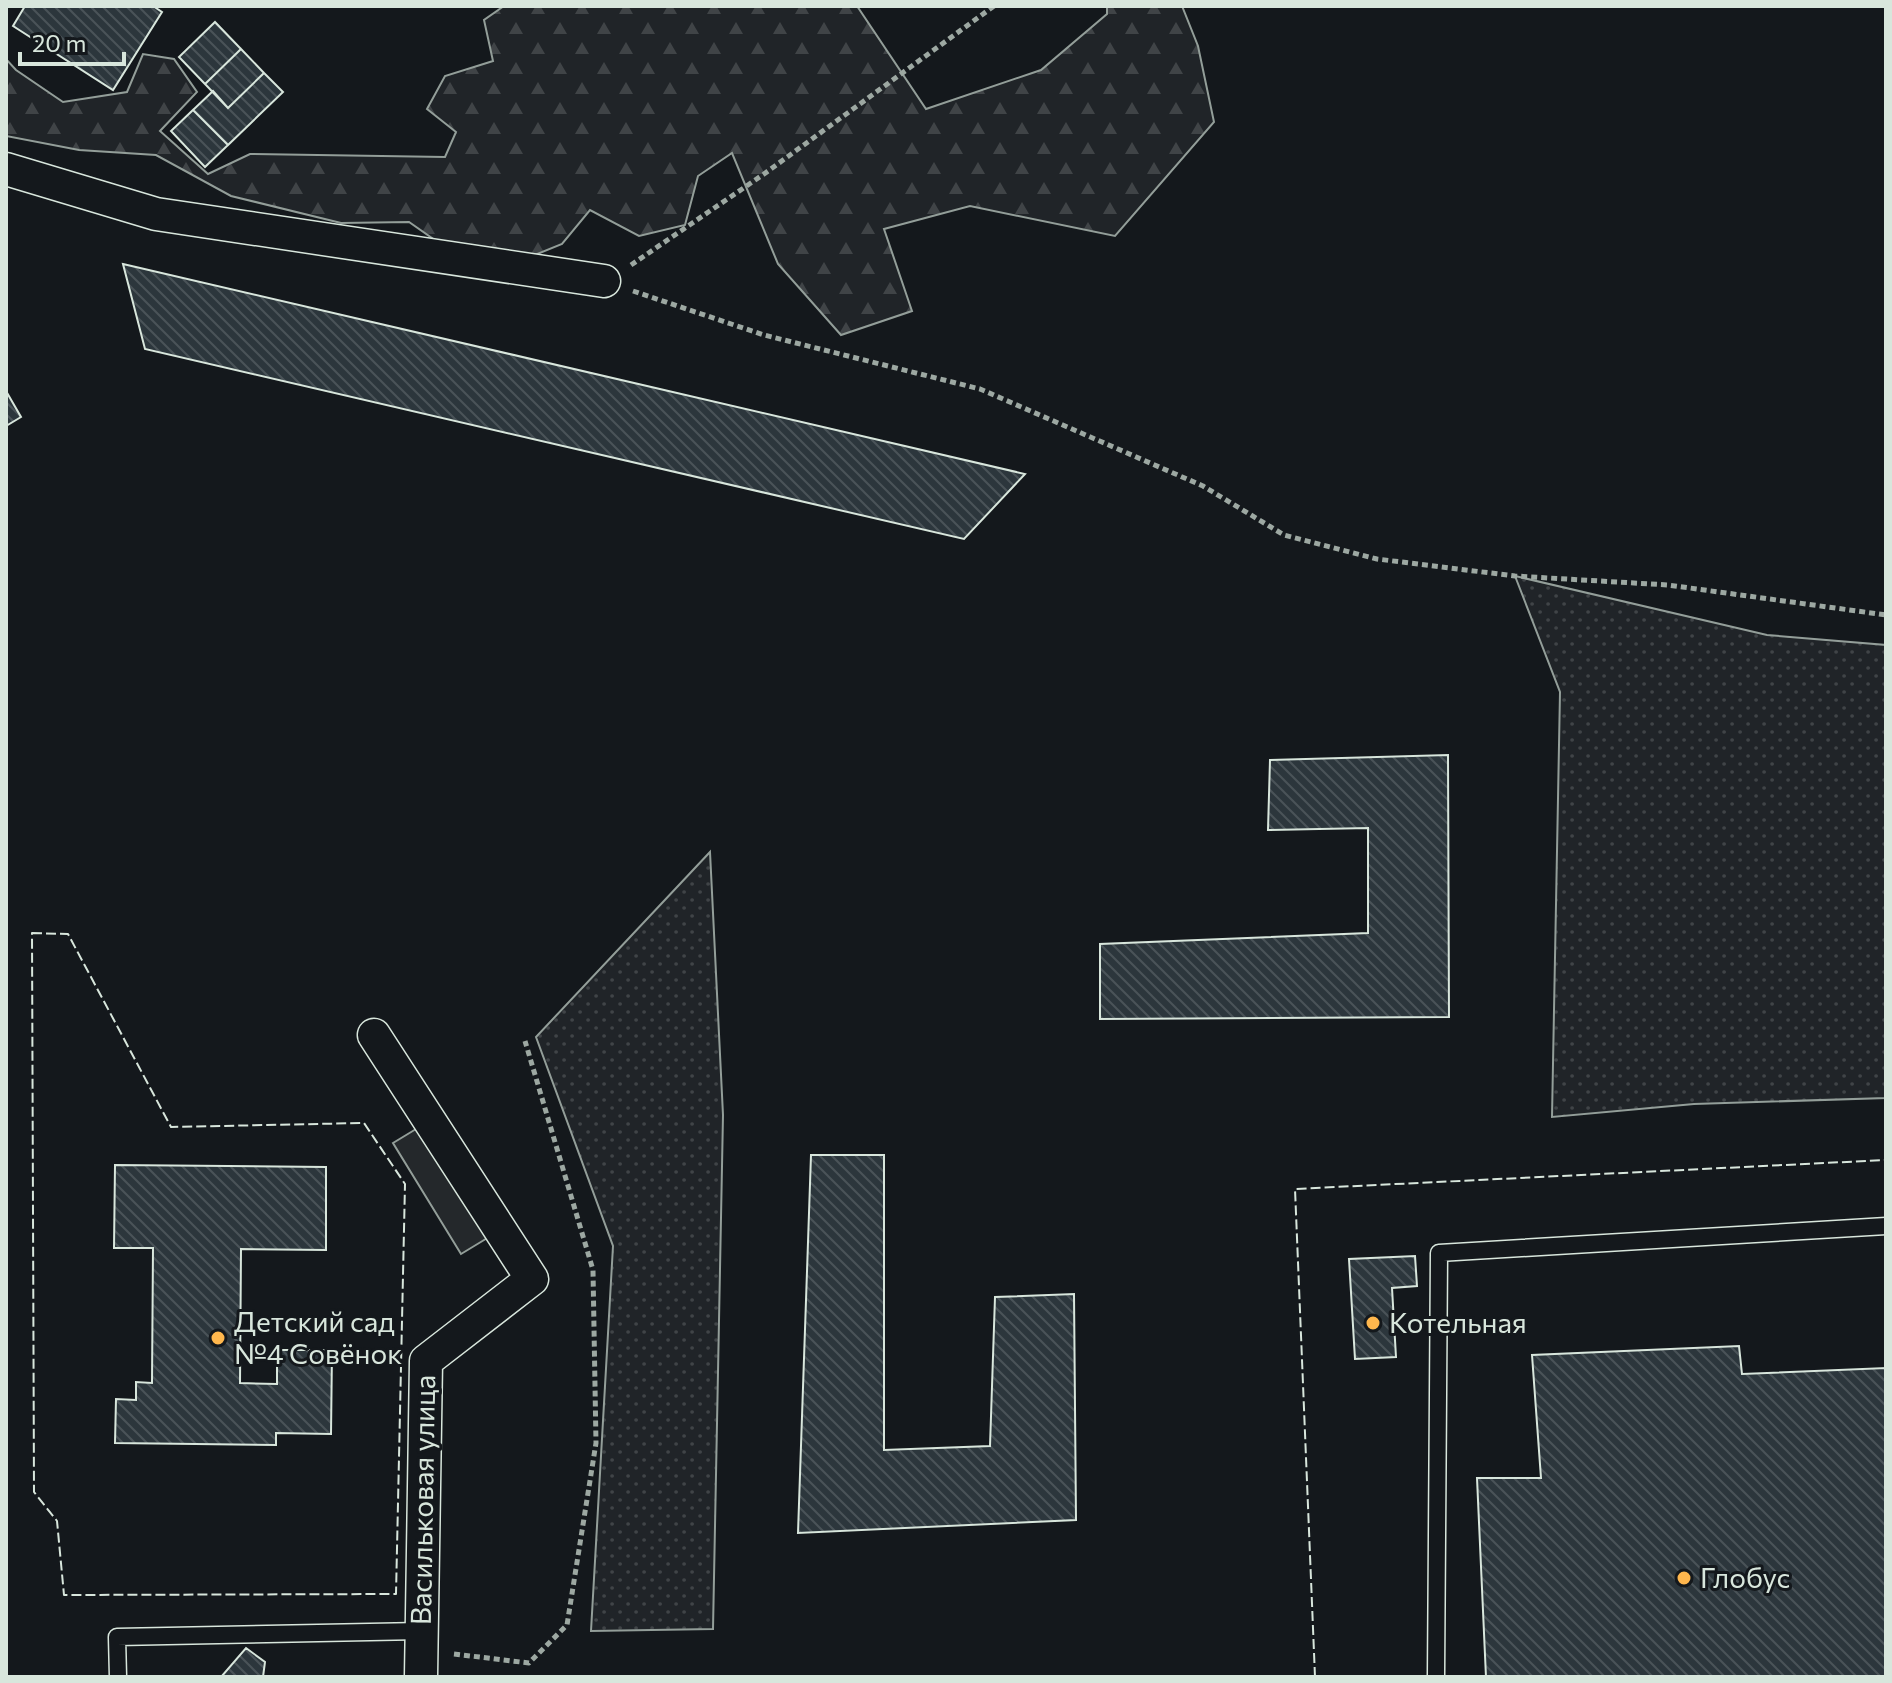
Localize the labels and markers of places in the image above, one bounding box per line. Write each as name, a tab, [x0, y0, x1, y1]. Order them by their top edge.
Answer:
place label: Детский сад №4 Совёнок	[234, 1304, 402, 1370]
place label: Котельная	[1389, 1305, 1527, 1339]
marker: Котельная	[1364, 1314, 1382, 1332]
marker: Детский сад №4 Совёнок	[209, 1329, 227, 1347]
place label: Глобус	[1700, 1560, 1790, 1594]
marker: Глобус	[1675, 1569, 1693, 1587]

